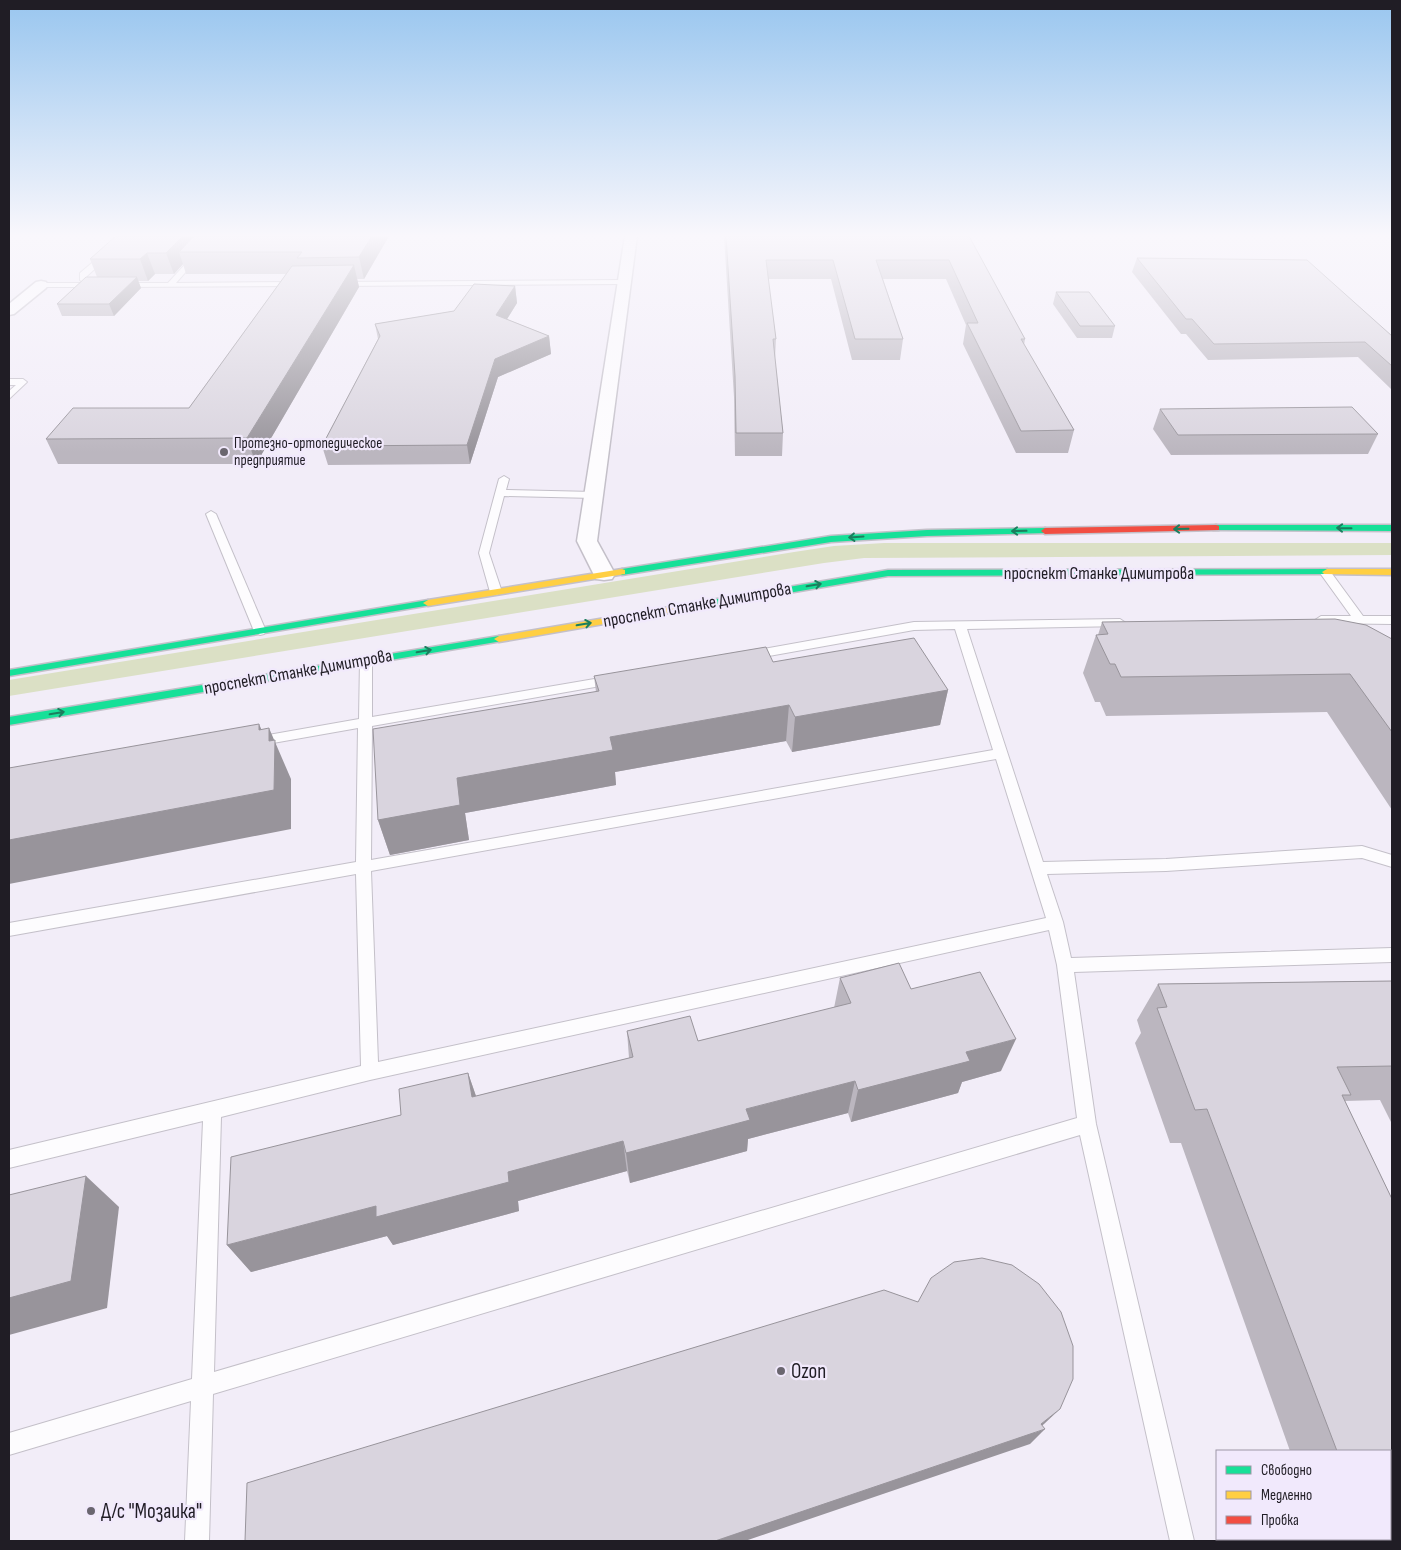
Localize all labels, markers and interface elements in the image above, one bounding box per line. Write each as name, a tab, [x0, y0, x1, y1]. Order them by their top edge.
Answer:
place label: Протезно-ортопедическое предприятие	[234, 434, 382, 470]
marker: Протезно-ортопедическое предприятие	[218, 446, 230, 458]
one-way arrow	[1336, 523, 1352, 533]
one-way arrow	[1173, 524, 1190, 534]
one-way arrow	[1011, 526, 1027, 536]
one-way arrow	[848, 533, 864, 542]
street label: проспект Станке Димитрова	[1004, 563, 1194, 584]
street label: проспект Станке Димитрова	[601, 578, 793, 632]
one-way arrow	[805, 580, 821, 590]
one-way arrow	[576, 618, 592, 628]
street label: проспект Станке Димитрова	[202, 645, 394, 699]
one-way arrow	[416, 645, 432, 655]
one-way arrow	[48, 707, 64, 717]
place label: Ozon	[791, 1359, 826, 1384]
marker: Ozon	[775, 1365, 787, 1377]
legend	[1216, 1450, 1391, 1540]
text: Свободно	[1261, 1461, 1312, 1480]
text: Медленно	[1261, 1486, 1312, 1505]
place label: Д/с "Мозаика"	[101, 1499, 202, 1524]
marker: Д/с "Мозаика"	[85, 1505, 97, 1517]
text: Пробка	[1261, 1511, 1299, 1530]

